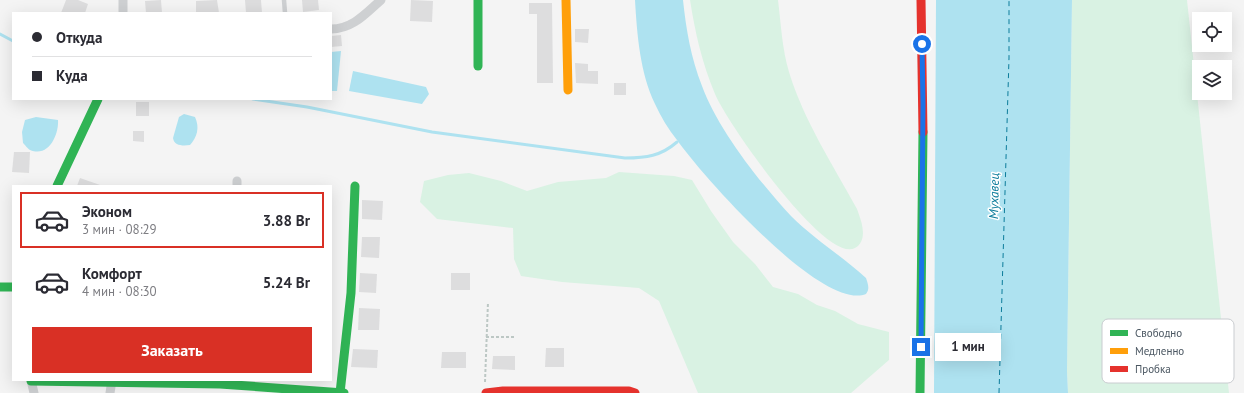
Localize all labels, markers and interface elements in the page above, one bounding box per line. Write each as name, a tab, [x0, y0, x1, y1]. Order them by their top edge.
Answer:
map controls	[1192, 12, 1232, 100]
button: locate	[1192, 12, 1232, 52]
text: Откуда	[56, 28, 102, 47]
route start	[913, 35, 931, 53]
button: layers	[1192, 60, 1232, 100]
text: Куда	[56, 66, 88, 85]
water label: Мухавец	[985, 173, 1003, 219]
icon: car	[34, 202, 70, 238]
text: Эконом	[82, 202, 132, 221]
text: 3.88 Br	[263, 211, 310, 230]
text: 3 мин · 08:29	[82, 221, 157, 238]
icon: car	[34, 264, 70, 300]
text: Комфорт	[82, 264, 142, 283]
text: 5.24 Br	[263, 273, 310, 292]
text: 4 мин · 08:30	[82, 283, 157, 300]
legend	[1102, 319, 1234, 383]
text: Свободно	[1135, 326, 1182, 340]
button: Заказать	[32, 327, 312, 373]
callout: 1 мин	[935, 333, 1001, 361]
route end	[912, 338, 930, 356]
text: 1 мин	[951, 338, 985, 355]
text: Медленно	[1135, 344, 1184, 358]
text: Пробка	[1135, 362, 1171, 376]

